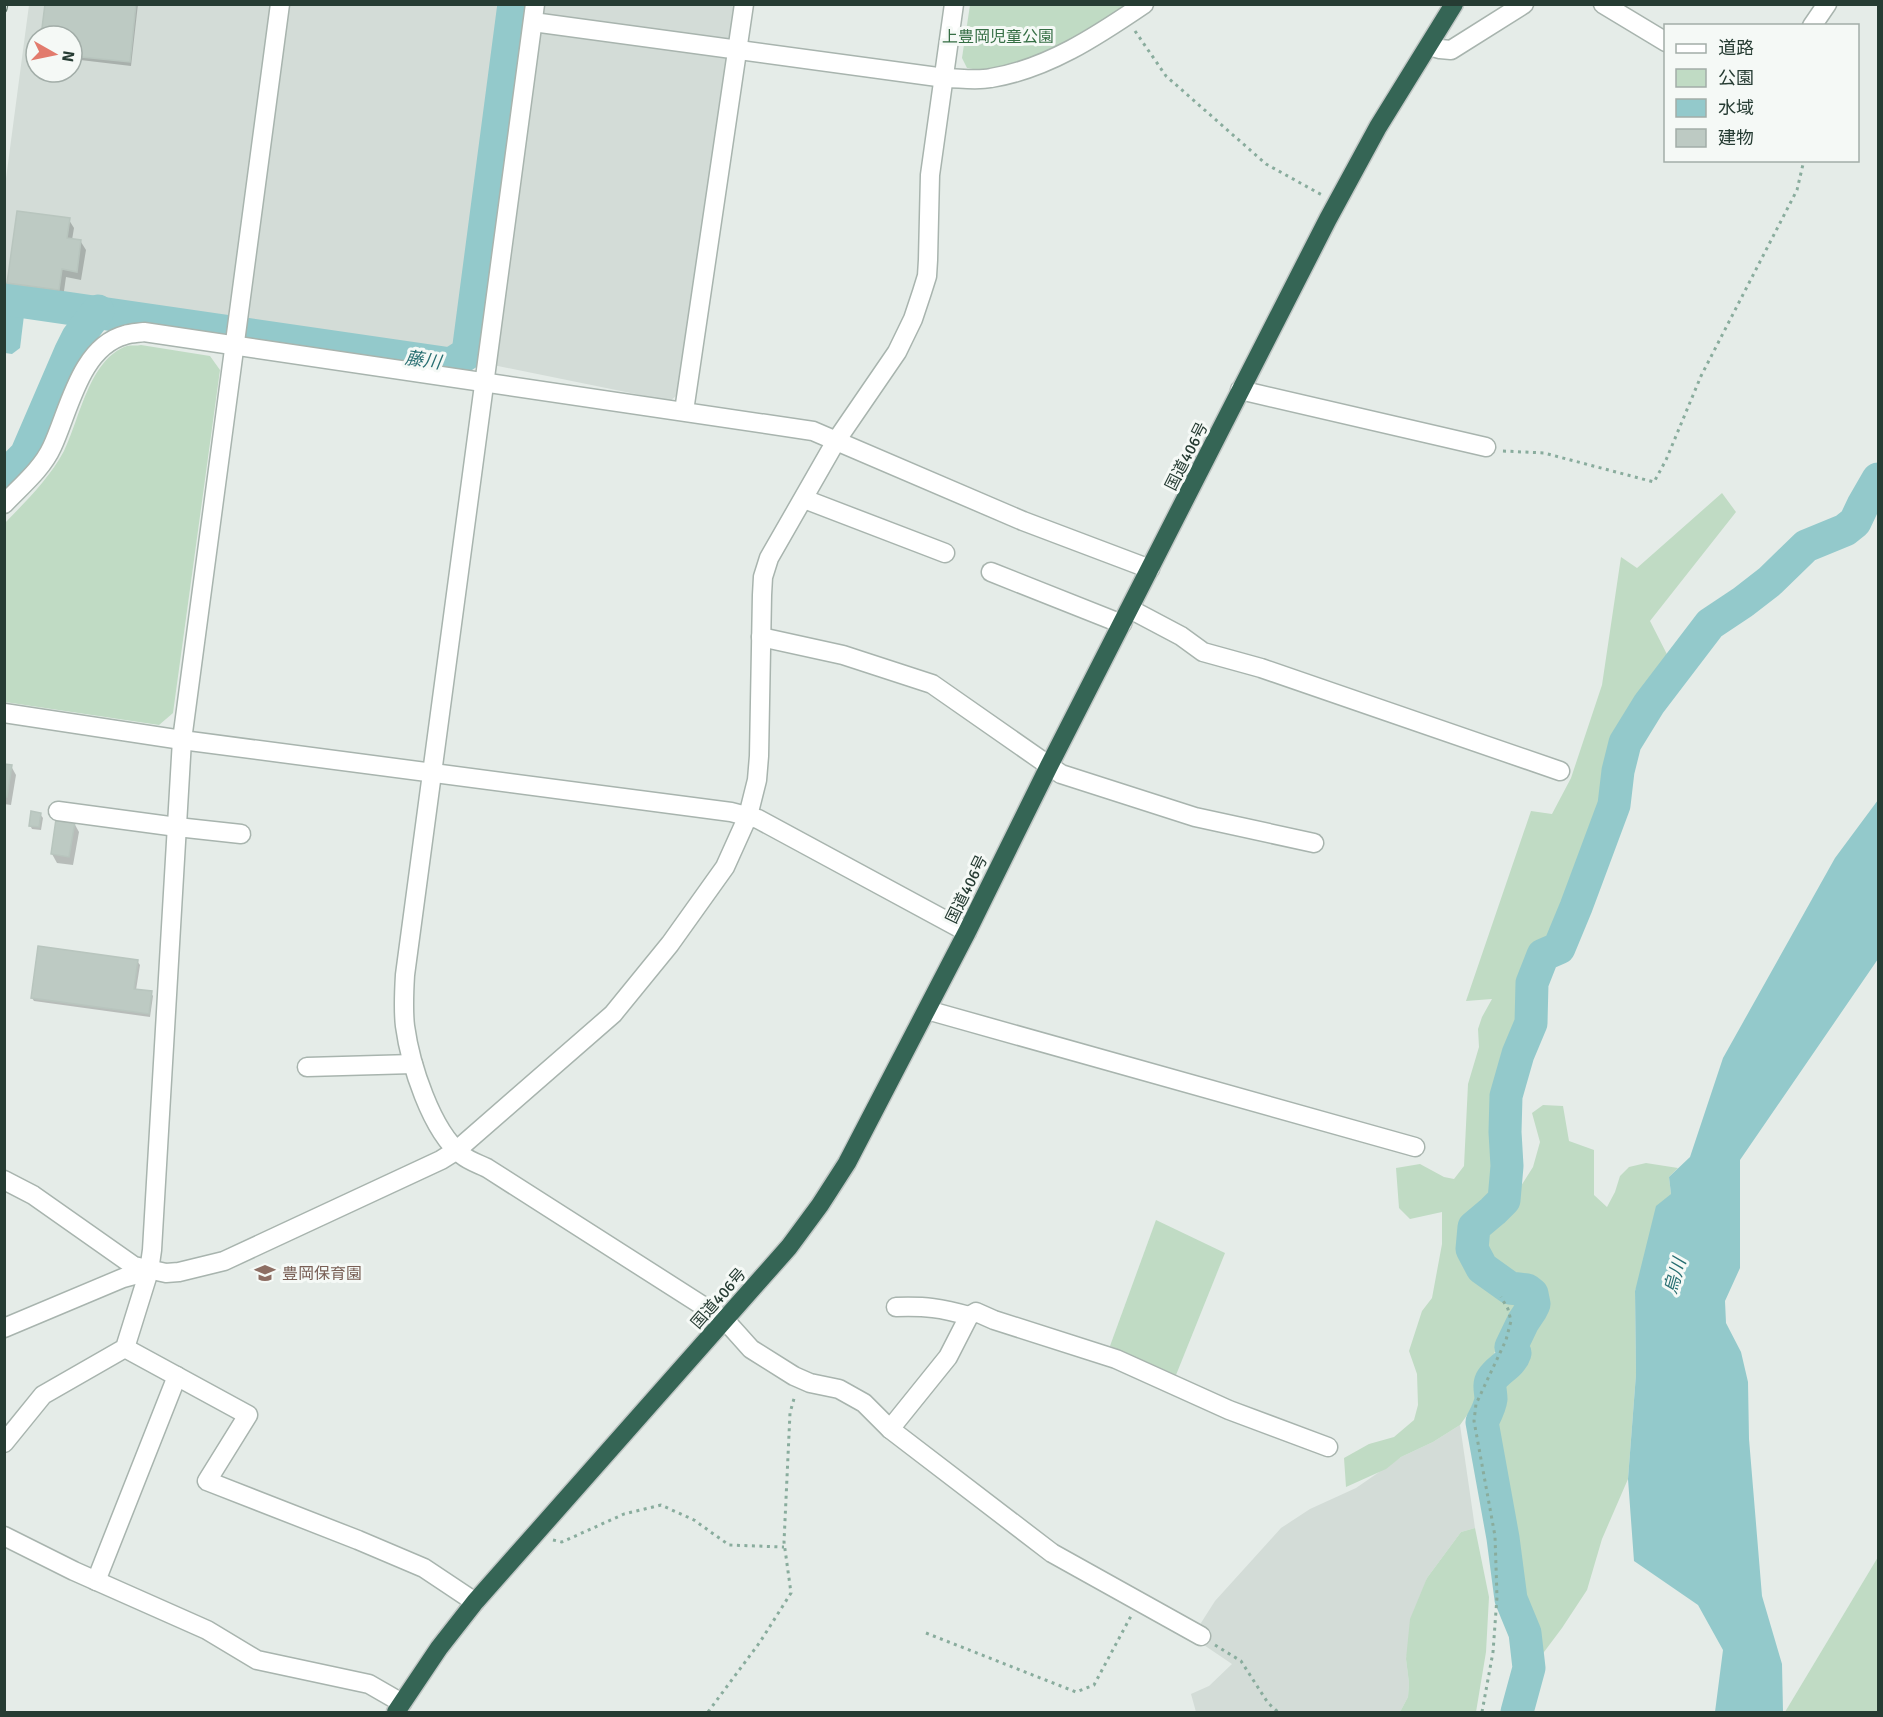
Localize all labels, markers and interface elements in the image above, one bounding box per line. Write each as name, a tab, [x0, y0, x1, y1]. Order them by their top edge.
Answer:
north arrow	[24, 24, 84, 84]
legend	[1664, 24, 1859, 162]
park label: 上豊岡児童公園	[942, 27, 1054, 47]
text: 道路	[1718, 37, 1754, 59]
text: N	[57, 49, 79, 63]
text: 公園	[1718, 67, 1754, 89]
text: 水域	[1718, 97, 1754, 119]
text: 建物	[1718, 127, 1754, 149]
water label: 藤川	[404, 347, 444, 374]
street label: 国道406号	[1161, 419, 1213, 494]
street label: 国道406号	[942, 852, 992, 927]
water label: 烏川	[1659, 1254, 1691, 1296]
school or university icon: 豊岡保育園	[253, 1261, 277, 1285]
place label: 豊岡保育園	[282, 1264, 362, 1284]
street label: 国道406号	[687, 1264, 751, 1333]

